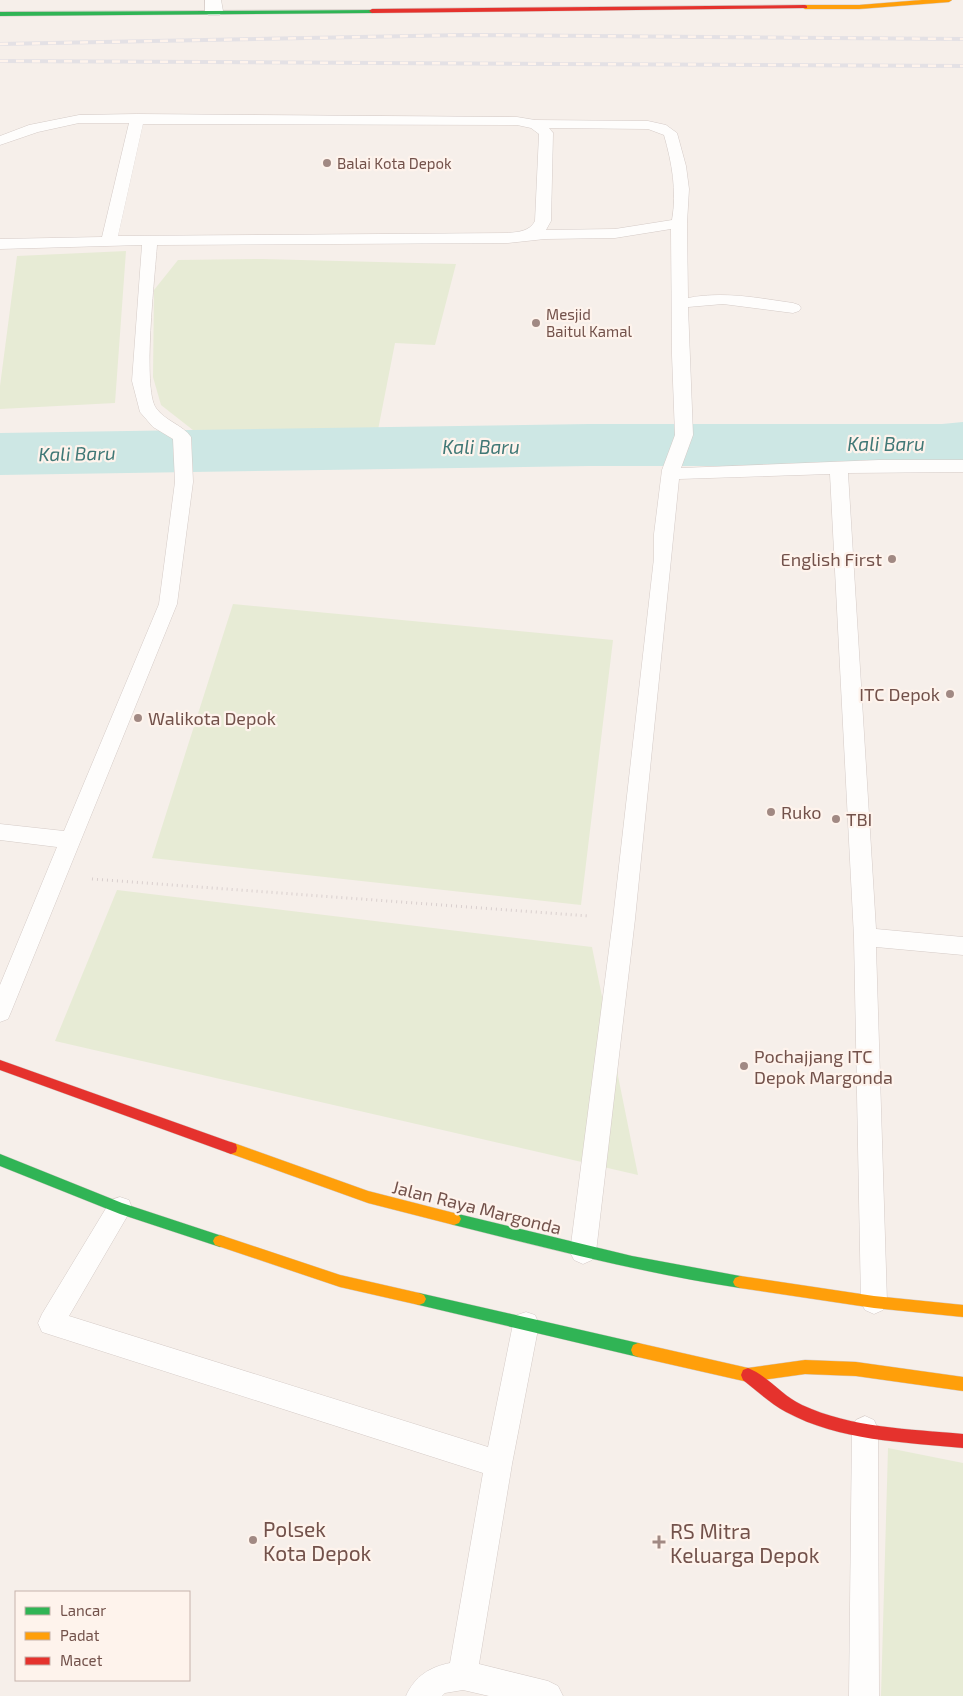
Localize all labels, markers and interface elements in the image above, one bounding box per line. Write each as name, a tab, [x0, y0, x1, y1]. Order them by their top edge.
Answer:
place label: Balai Kota Depok	[337, 154, 452, 172]
marker: Balai Kota Depok	[321, 157, 333, 169]
place label: Mesjid Baitul Kamal	[546, 305, 632, 340]
marker: Mesjid Baitul Kamal	[530, 317, 542, 329]
water label: Kali Baru	[847, 432, 925, 455]
water label: Kali Baru	[442, 435, 520, 458]
water label: Kali Baru	[38, 441, 116, 465]
place label: English First	[781, 548, 882, 570]
marker: English First	[886, 553, 898, 565]
place label: ITC Depok	[859, 683, 940, 705]
marker: ITC Depok	[944, 688, 956, 700]
place label: Walikota Depok	[148, 707, 276, 729]
marker: Walikota Depok	[132, 712, 144, 724]
place label: Ruko	[781, 801, 822, 823]
marker: Ruko	[765, 806, 777, 818]
place label: TBI	[846, 808, 872, 830]
marker: TBI	[830, 813, 842, 825]
place label: Pochajjang ITC Depok Margonda	[754, 1045, 893, 1088]
marker: Pochajjang ITC Depok Margonda	[738, 1060, 750, 1072]
street label: Jalan Raya Margonda	[390, 1175, 564, 1239]
place label: Polsek Kota Depok	[263, 1516, 372, 1565]
place label: RS Mitra Keluarga Depok	[670, 1518, 820, 1567]
marker: Polsek Kota Depok	[247, 1534, 259, 1546]
marker: RS Mitra Keluarga Depok	[652, 1535, 666, 1549]
legend	[15, 1591, 190, 1681]
text: Lancar	[60, 1601, 106, 1619]
text: Padat	[60, 1626, 100, 1644]
text: Macet	[60, 1651, 103, 1669]

